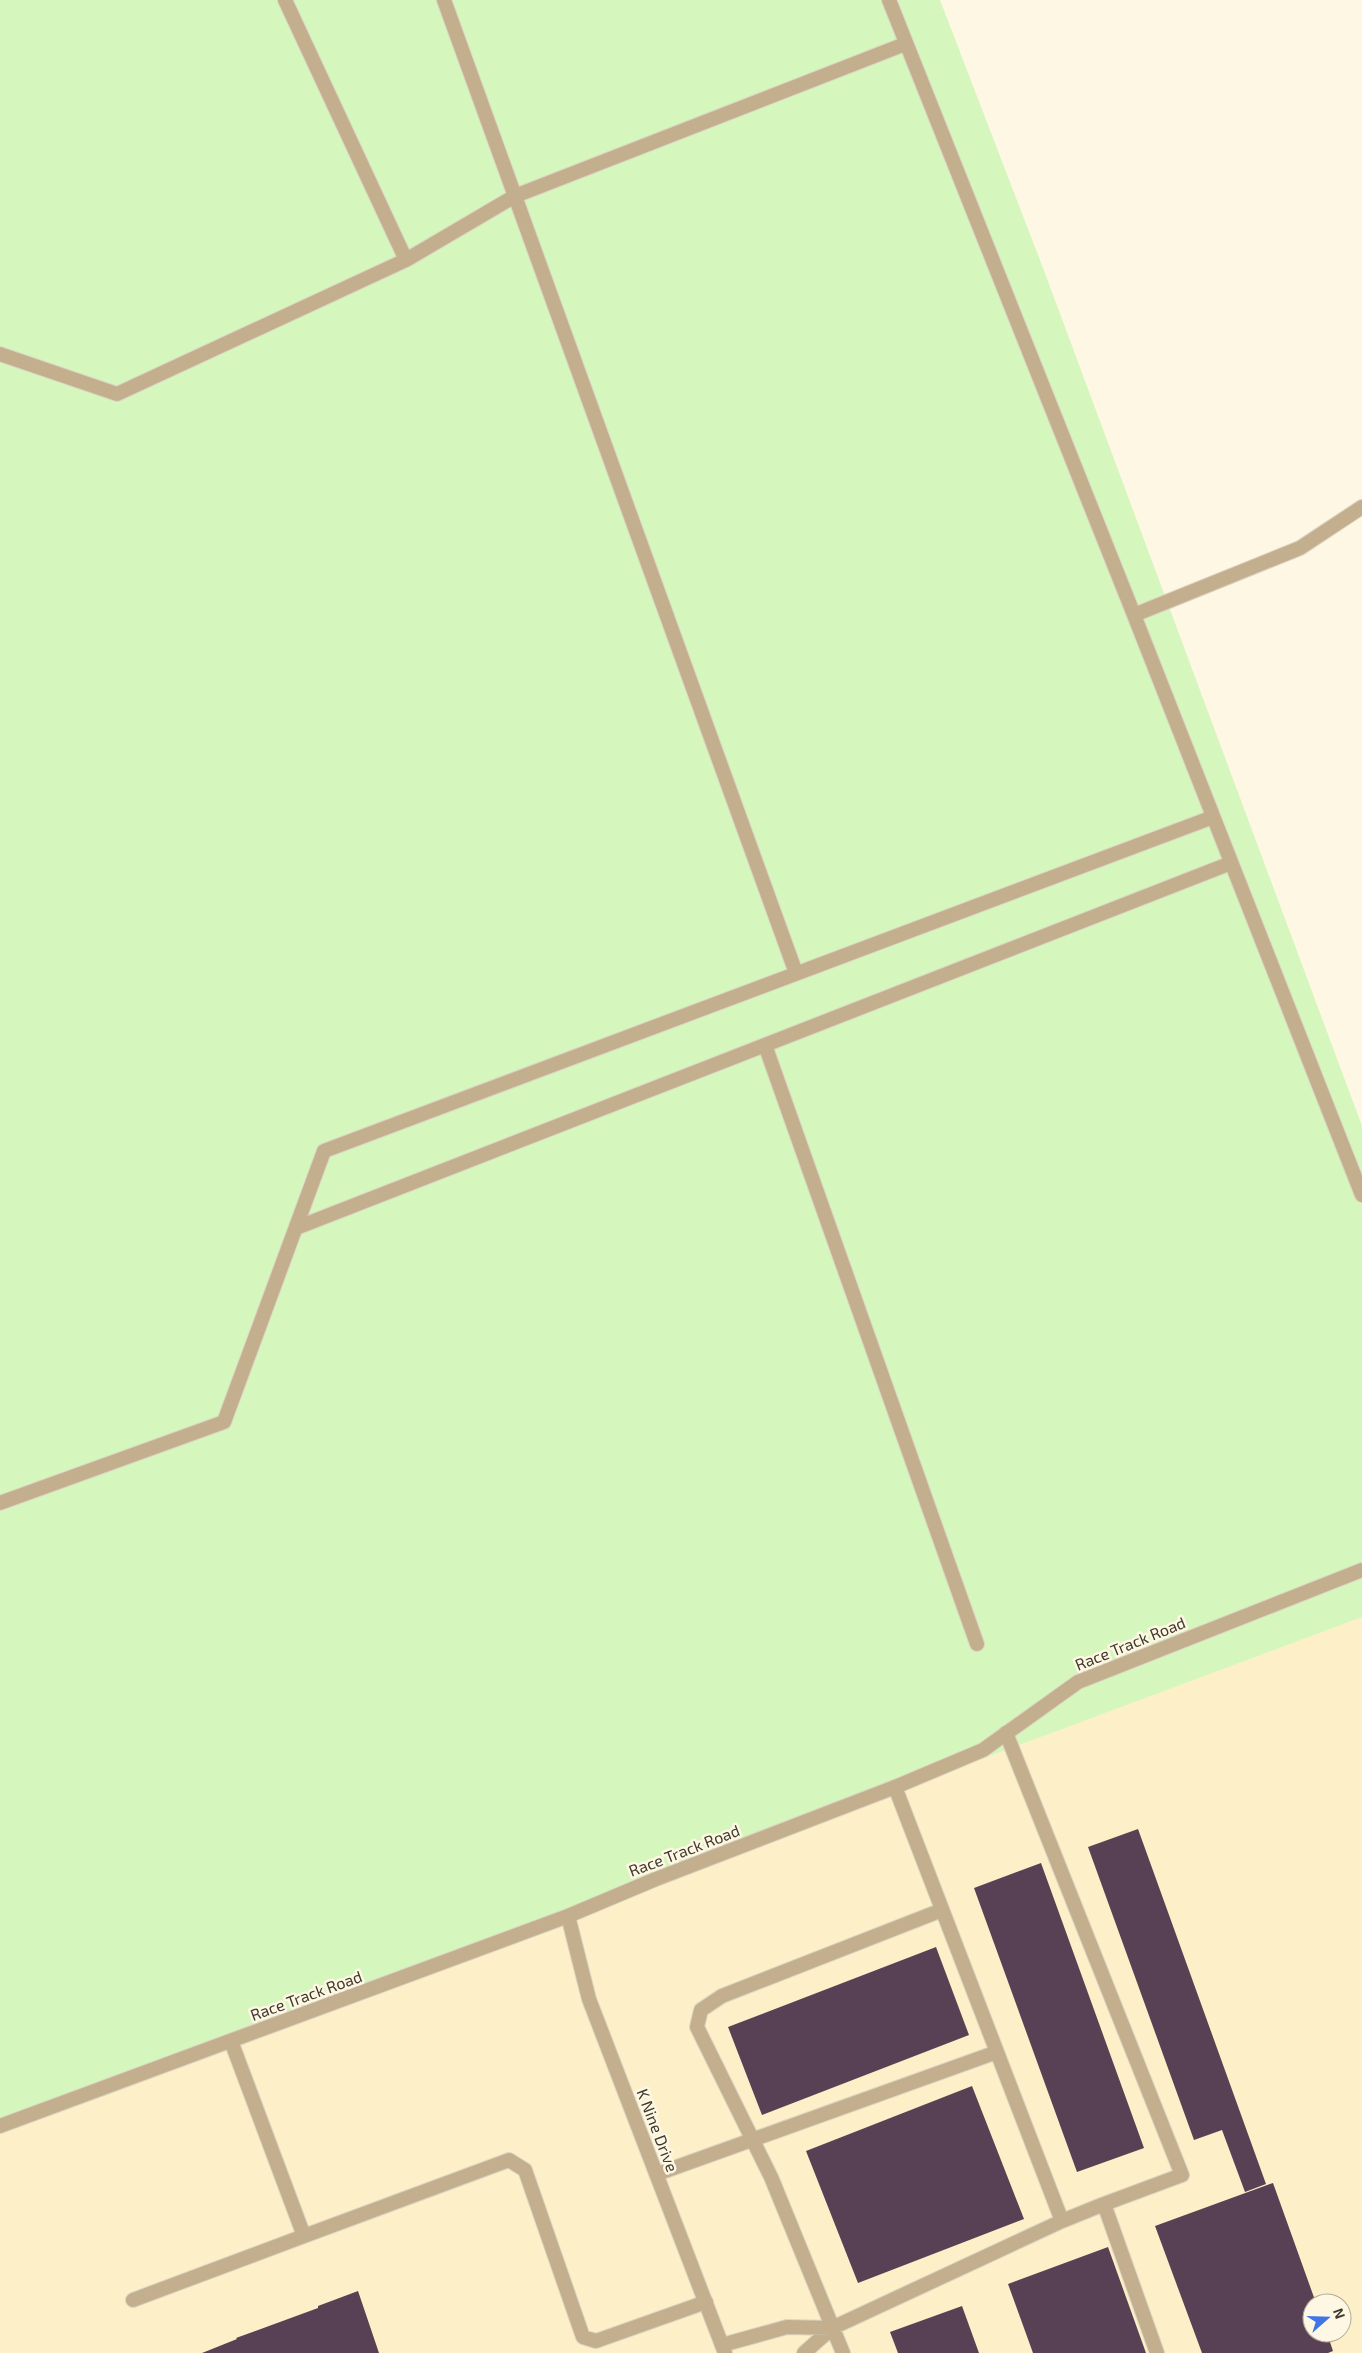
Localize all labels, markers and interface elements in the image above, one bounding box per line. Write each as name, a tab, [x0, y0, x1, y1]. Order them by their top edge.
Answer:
street label: Race Track Road	[1072, 1612, 1188, 1674]
street label: Race Track Road	[626, 1820, 742, 1880]
street label: Race Track Road	[248, 1966, 364, 2024]
street label: K Nine Drive	[633, 2086, 683, 2174]
north arrow	[1302, 2293, 1352, 2343]
text: N	[1330, 2306, 1349, 2321]

